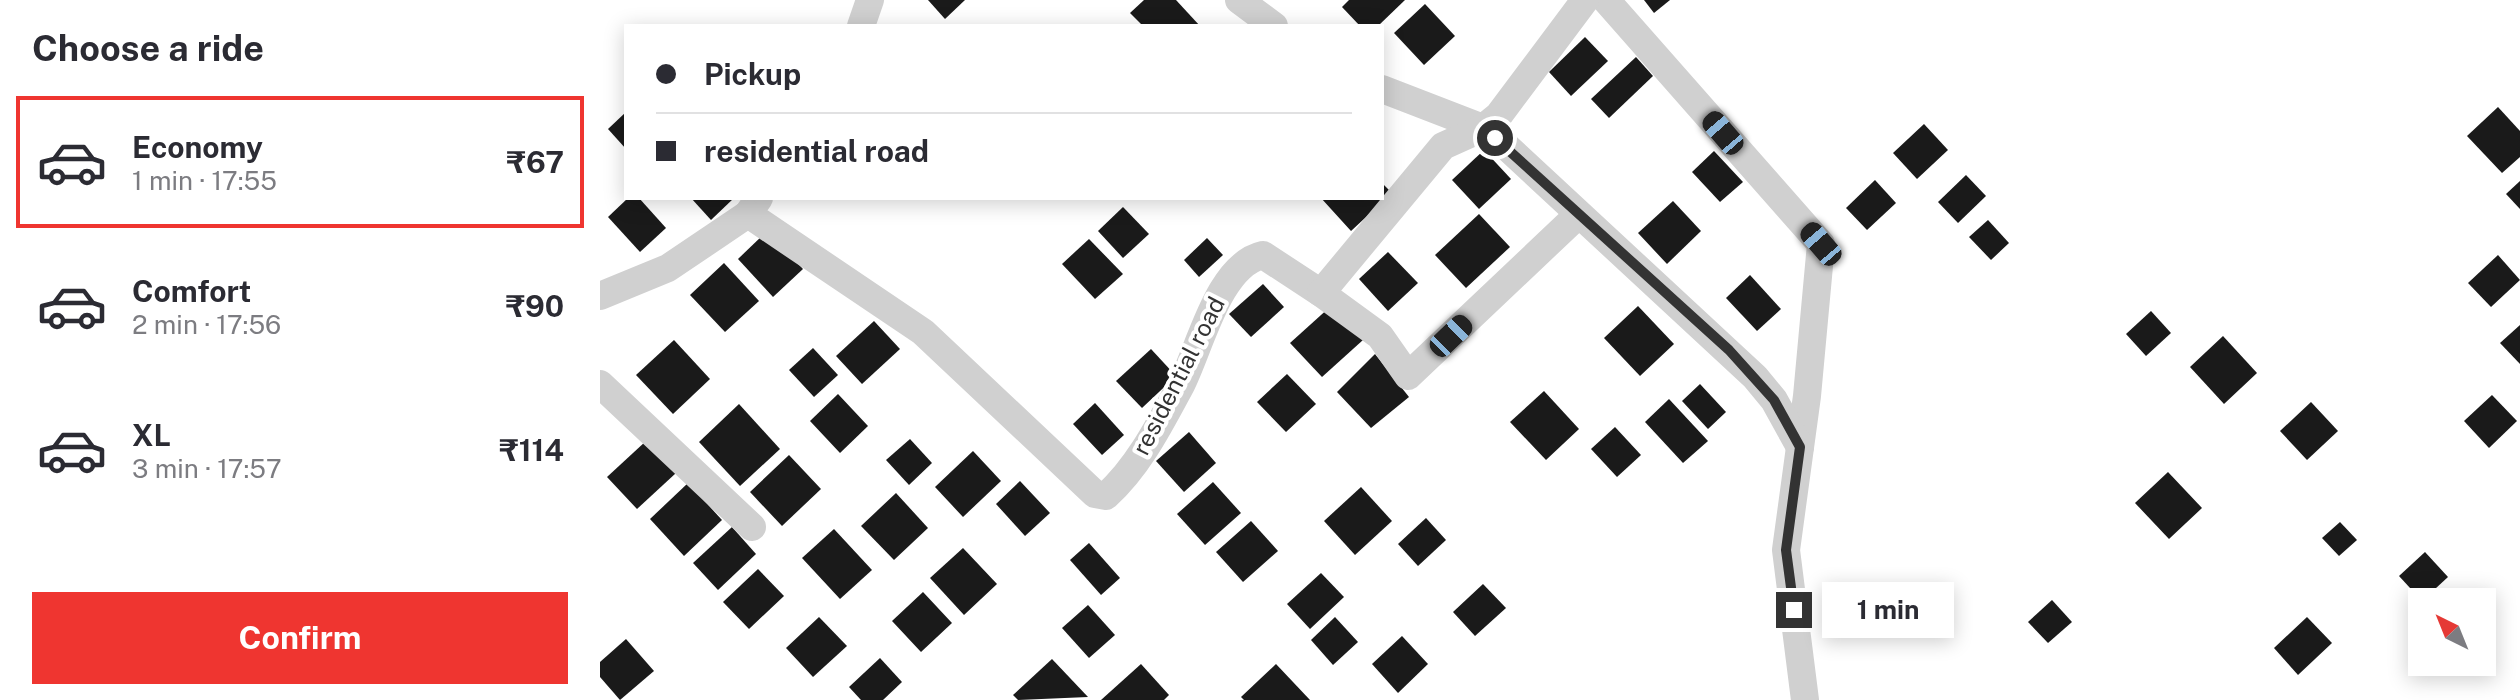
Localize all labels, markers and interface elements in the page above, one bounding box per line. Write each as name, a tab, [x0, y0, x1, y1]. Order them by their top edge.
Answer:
text: Choose a ride	[32, 27, 264, 69]
text: Pickup	[704, 56, 801, 92]
car	[1698, 107, 1748, 159]
route start	[1477, 120, 1513, 156]
icon: car	[36, 126, 108, 198]
text: Economy	[132, 129, 263, 165]
text: residential road	[704, 133, 929, 169]
text: ₹67	[507, 144, 564, 180]
text: 1 min · 17:55	[132, 165, 277, 196]
car	[1796, 218, 1846, 270]
icon: car	[36, 270, 108, 342]
text: Comfort	[132, 273, 251, 309]
text: ₹90	[506, 288, 564, 324]
street label: residential road	[1126, 292, 1230, 459]
text: 2 min · 17:56	[132, 309, 281, 340]
car	[1425, 311, 1477, 361]
icon: car	[36, 414, 108, 486]
text: XL	[132, 417, 171, 453]
text: ₹114	[499, 432, 564, 468]
text: 3 min · 17:57	[132, 453, 282, 484]
callout: 1 min	[1822, 582, 1954, 638]
north arrow	[2408, 588, 2496, 676]
map controls	[2408, 588, 2496, 676]
button: Confirm	[32, 592, 568, 684]
route end	[1776, 592, 1812, 628]
text: 1 min	[1857, 594, 1919, 625]

